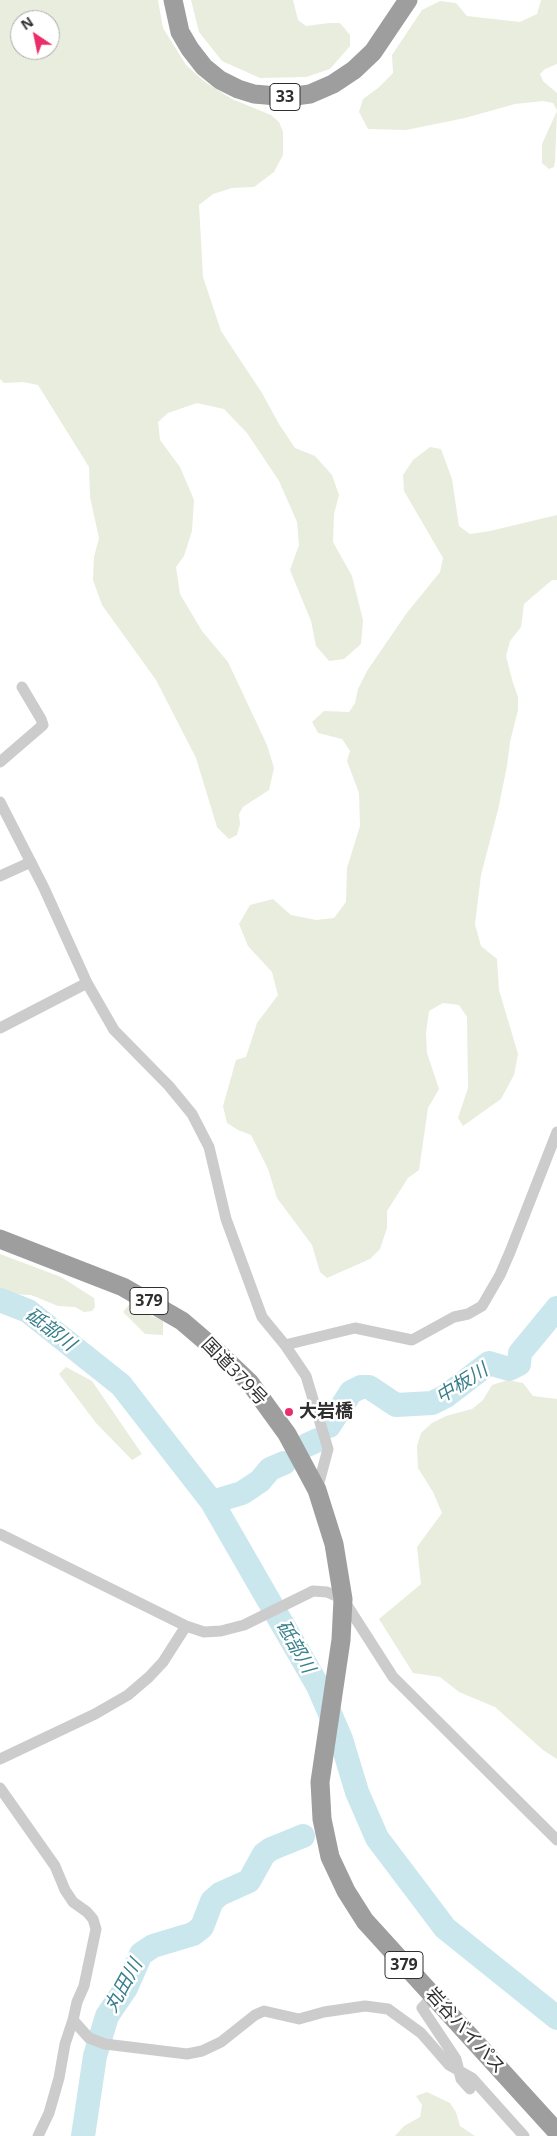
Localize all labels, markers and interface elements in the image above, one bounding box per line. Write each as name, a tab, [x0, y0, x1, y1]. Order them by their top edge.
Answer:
north arrow	[10, 10, 60, 60]
text: N	[17, 12, 37, 34]
road number: 33	[270, 84, 300, 110]
road number: 379	[130, 1288, 168, 1314]
water label: 砥部川	[20, 1304, 80, 1356]
street label: 国道379号	[197, 1334, 271, 1410]
water label: 中板川	[432, 1359, 492, 1409]
place label: 大岩橋	[299, 1401, 353, 1423]
marker: 大岩橋	[283, 1406, 295, 1418]
water label: 砥部川	[271, 1617, 319, 1677]
road number: 379	[385, 1952, 423, 1978]
water label: 丸田川	[100, 1956, 148, 2016]
street label: 岩谷バイパス	[421, 1984, 509, 2078]

